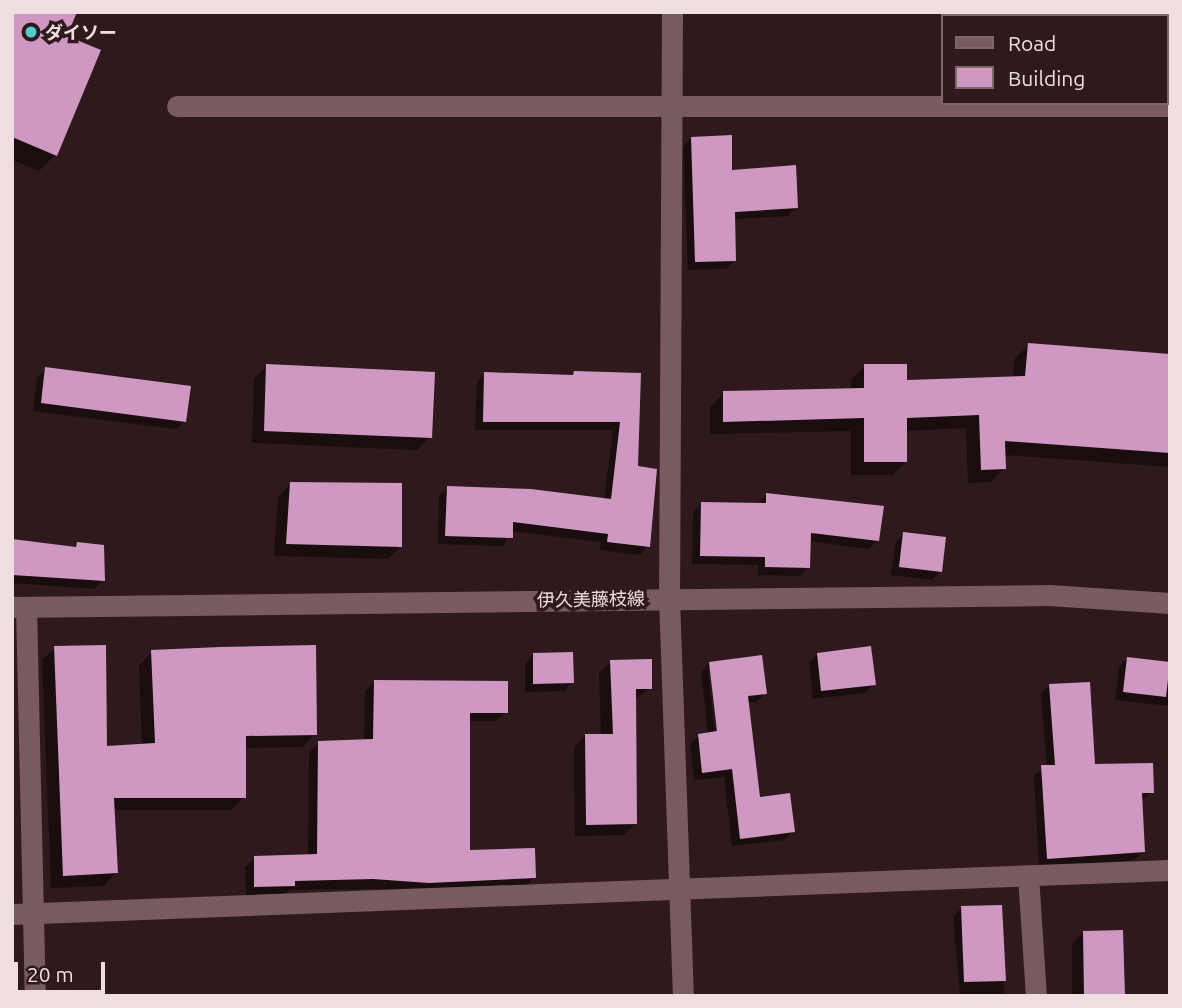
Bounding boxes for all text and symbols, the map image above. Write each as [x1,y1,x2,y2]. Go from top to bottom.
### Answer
legend [940,14,1168,105]
place label: ダイソー [45,21,117,43]
marker: ダイソー [23,24,39,40]
text: Road [1008,31,1056,55]
text: Building [1008,66,1085,90]
street label: 伊久美藤枝線 [537,587,645,611]
scale bar [18,948,108,992]
text: 20 m [27,962,74,986]

